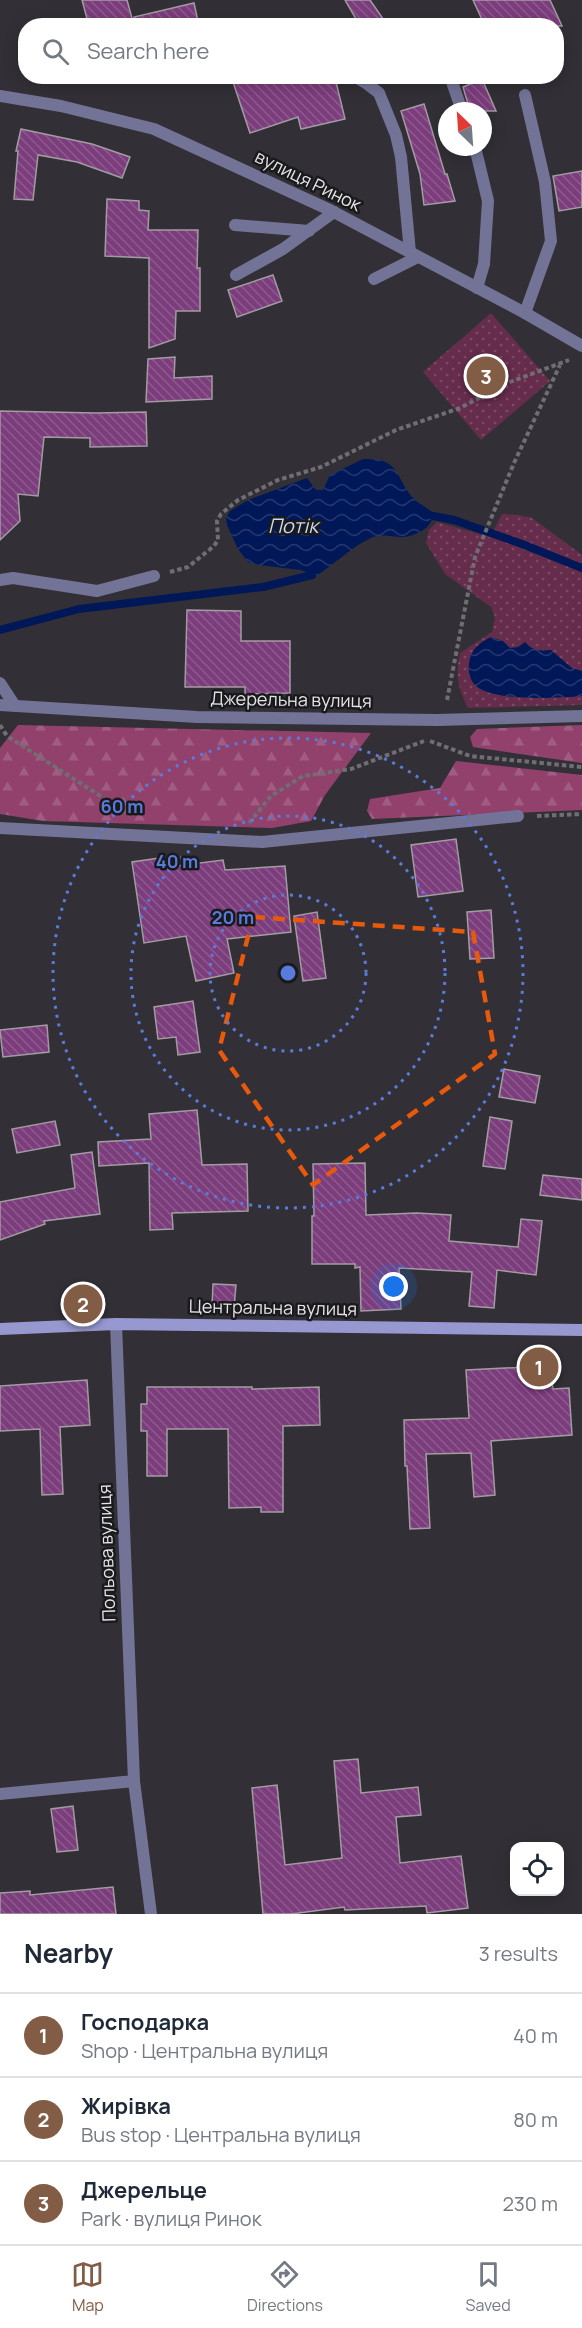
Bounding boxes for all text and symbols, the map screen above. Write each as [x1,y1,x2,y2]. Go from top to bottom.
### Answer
search box [18,18,564,84]
icon: search [39,35,72,68]
text: Search here [87,36,209,66]
north arrow [438,102,492,156]
street label: вулиця Ринок [251,144,367,217]
pin: 3 [466,354,506,398]
water label: Потік [268,512,321,539]
street label: Джерельна вулиця [210,686,372,712]
text: 60 m [101,794,143,818]
text: 40 m [156,849,198,873]
text: 20 m [212,905,254,929]
centre of rings [278,963,298,983]
your location [379,1272,408,1301]
pin: 2 [64,1282,103,1326]
street label: Центральна вулиця [189,1294,357,1320]
pin: 1 [520,1344,558,1390]
street label: Польова вулиця [92,1484,120,1622]
map controls [510,1842,564,1896]
button: locate [510,1842,564,1896]
text: Nearby [24,1935,113,1971]
text: 3 results [479,1940,558,1967]
text: Господарка [81,2007,209,2037]
text: 1 [39,2022,48,2049]
text: 40 m [513,2022,558,2049]
text: Shop · Центральна вулиця [81,2037,328,2064]
text: Жирівка [81,2091,171,2121]
text: 2 [38,2106,49,2133]
text: 80 m [513,2106,558,2133]
text: Bus stop · Центральна вулиця [81,2121,361,2148]
text: Джерельце [81,2175,207,2205]
text: 3 [38,2190,49,2217]
text: 230 m [502,2190,558,2217]
text: Park · вулиця Ринок [81,2205,262,2232]
tab: Map [71,2258,104,2316]
tab: Directions [247,2258,323,2316]
tab: Saved [466,2258,511,2316]

